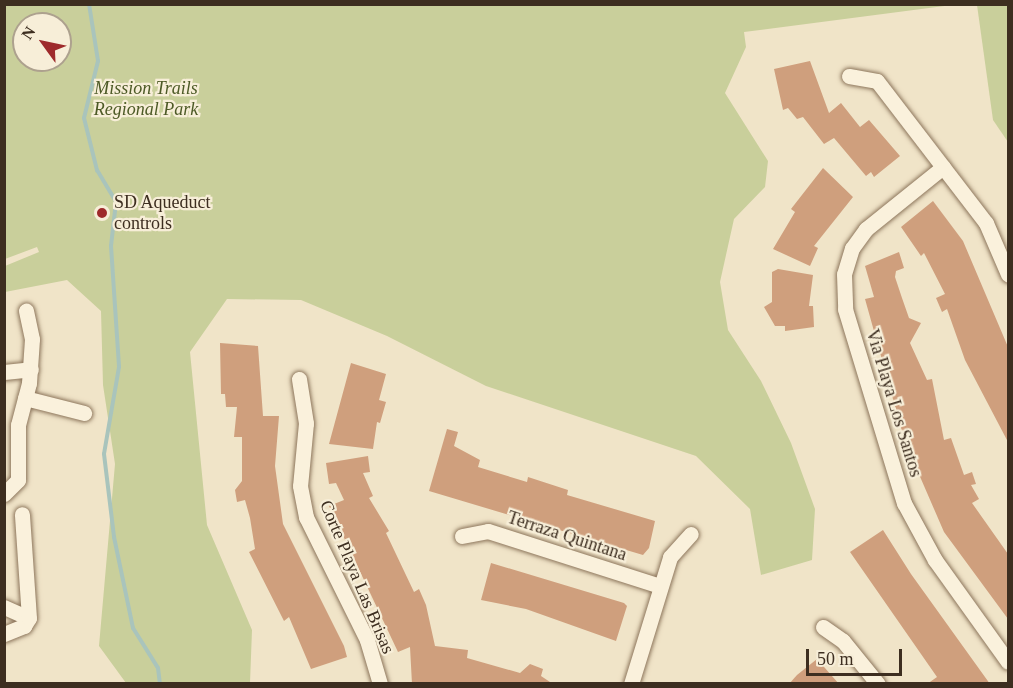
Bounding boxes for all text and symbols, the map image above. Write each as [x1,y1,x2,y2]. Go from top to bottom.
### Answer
north arrow [12,12,72,72]
text: N [18,24,38,42]
park label: Mission Trails Regional Park [94,78,198,121]
place label: SD Aqueduct controls [114,192,211,234]
marker: SD Aqueduct controls [95,206,109,220]
street label: Via Playa Los Santos [861,326,927,480]
street label: Corte Playa Las Brisas [315,497,399,657]
street label: Terraza Quintana [505,507,629,565]
scale bar [809,637,905,675]
text: 50 m [817,649,854,669]

